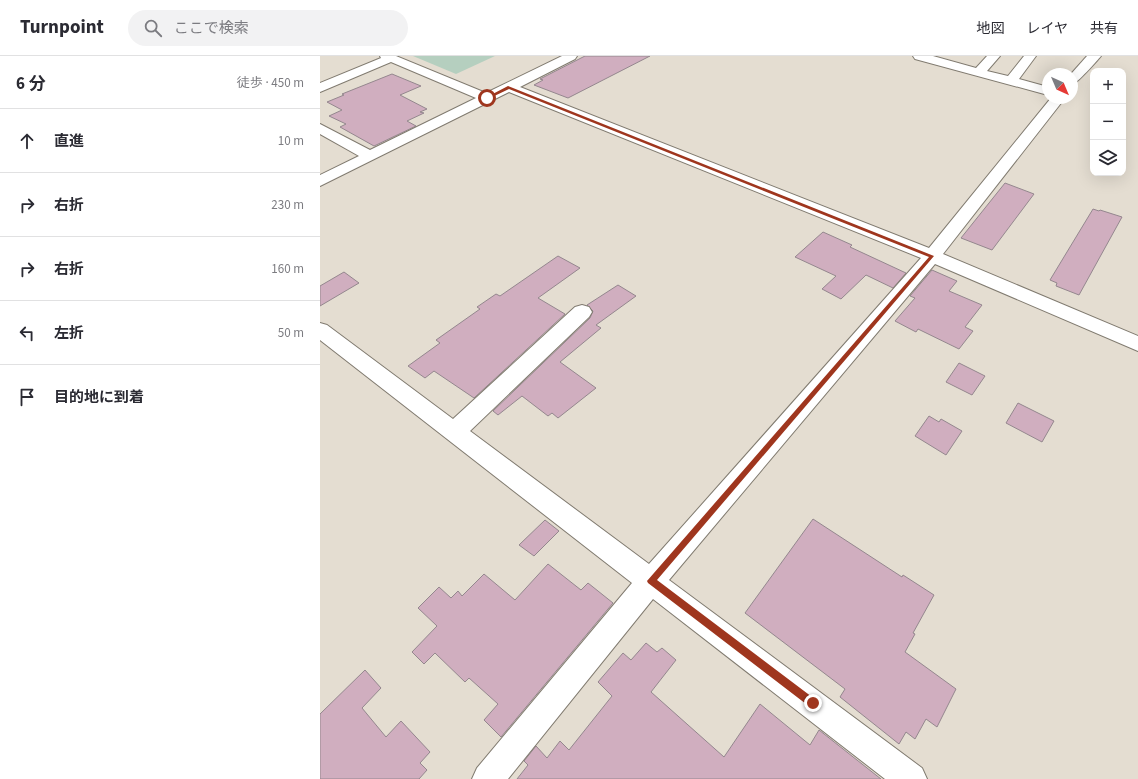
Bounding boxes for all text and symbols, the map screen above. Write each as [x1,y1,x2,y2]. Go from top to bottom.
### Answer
search box [128,10,408,46]
text: Turnpoint [20,14,104,41]
icon: search [142,17,164,39]
text: ここで検索 [174,18,249,39]
text: 地図 [976,19,1004,39]
text: レイヤ [1026,19,1068,39]
text: 共有 [1090,19,1118,39]
north arrow [1042,68,1078,104]
map controls [1090,68,1126,176]
button: + [1090,68,1126,104]
text: 6 分 [16,72,45,96]
text: 徒歩 · 450 m [237,74,304,92]
route start [478,89,496,107]
button: − [1090,104,1126,140]
icon: ahead [16,130,38,152]
text: 直進 [54,131,84,152]
text: 10 m [278,132,304,150]
button: layers [1090,140,1126,176]
icon: right [16,194,38,216]
text: 右折 [54,195,84,216]
text: 230 m [271,196,304,214]
icon: right [16,258,38,280]
text: 右折 [54,259,84,280]
text: 160 m [271,260,304,278]
icon: left [16,322,38,344]
text: 左折 [54,323,84,344]
text: 50 m [278,324,304,342]
icon: arrive [16,386,38,408]
text: 目的地に到着 [54,387,144,408]
route end [804,694,822,712]

